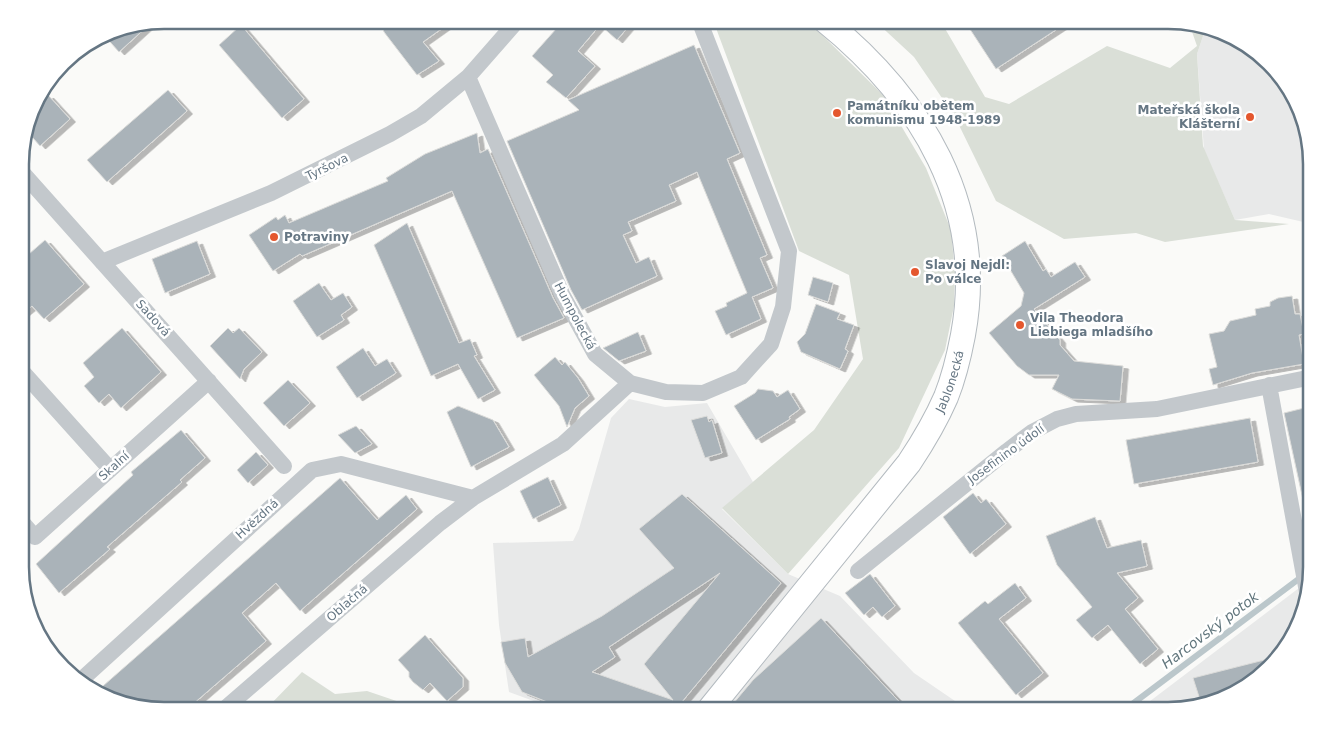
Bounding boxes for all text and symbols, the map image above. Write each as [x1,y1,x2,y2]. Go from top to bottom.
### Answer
place label: Památníku obětem komunismu 1948-1989 [847,99,1001,127]
place label: Mateřská škola Klášterní [1138,103,1241,131]
marker: Památníku obětem komunismu 1948-1989 [831,107,843,119]
marker: Mateřská škola Klášterní [1244,111,1256,123]
street label: Tyršova [303,151,351,184]
place label: Potraviny [284,230,349,244]
marker: Potraviny [268,231,280,243]
place label: Slavoj Nejdl: Po válce [925,258,1010,286]
marker: Slavoj Nejdl: Po válce [909,266,921,278]
street label: Humpolecká [551,280,599,352]
street label: Sadová [133,297,173,339]
place label: Vila Theodora Liebiega mladšího [1030,311,1153,339]
marker: Vila Theodora Liebiega mladšího [1014,319,1026,331]
street label: Jablonecká [932,349,967,416]
street label: Josefinino údolí [964,421,1047,487]
street label: Skalní [96,448,133,483]
street label: Hvězdná [233,496,281,542]
street label: Oblačná [324,582,370,624]
water label: Harcovský potok [1158,588,1262,672]

